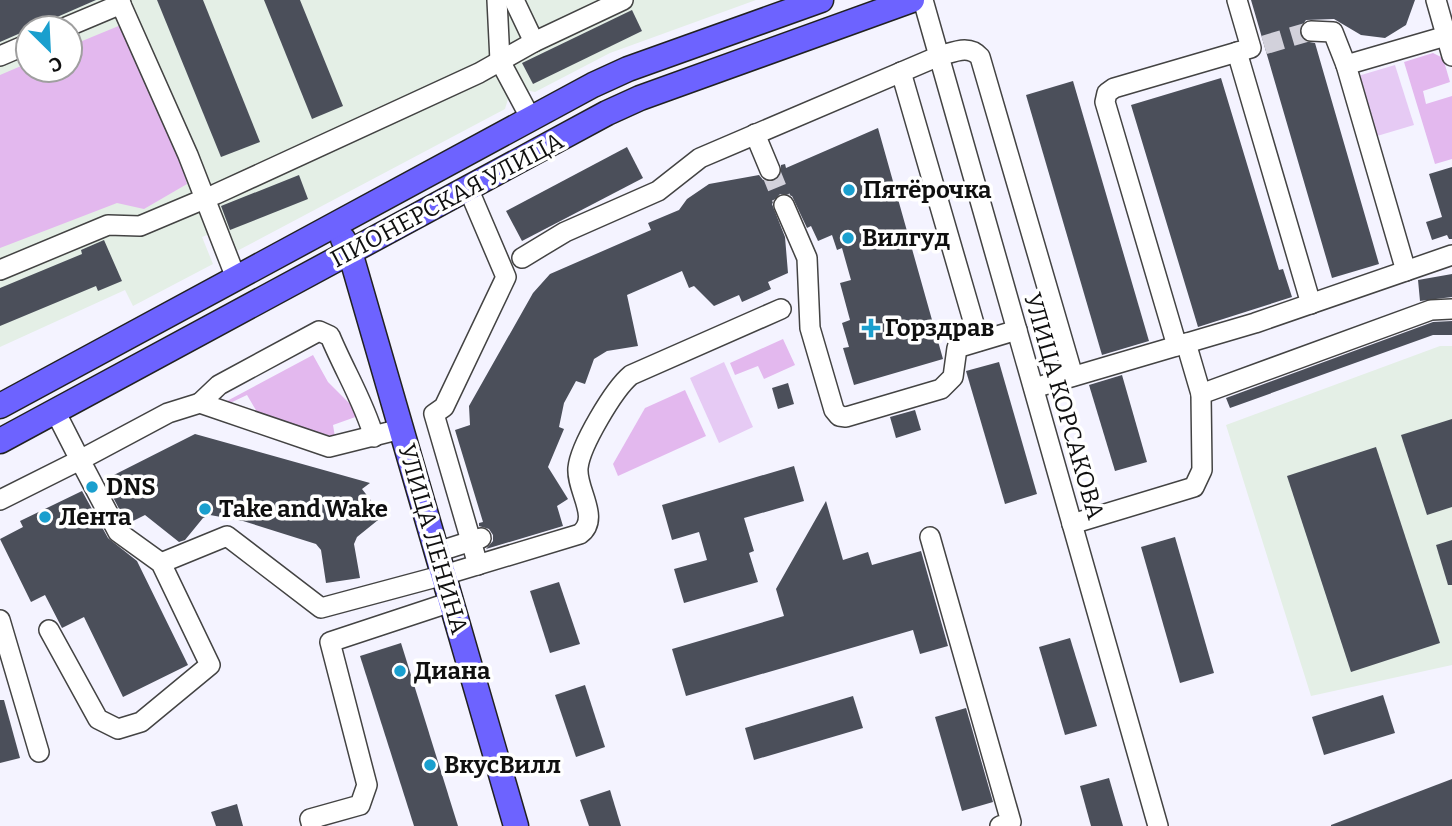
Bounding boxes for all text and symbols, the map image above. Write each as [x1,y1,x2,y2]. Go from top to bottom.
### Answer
north arrow [14,14,84,84]
text: С [46,51,66,77]
street label: ПИОНЕРСКАЯ УЛИЦА [326,127,568,273]
place label: Пятёрочка [863,176,992,204]
marker: Пятёрочка [841,182,857,198]
place label: Вилгуд [862,224,950,252]
marker: Вилгуд [840,230,856,246]
street label: УЛИЦА КОРСАКОВА [1018,290,1110,522]
place label: Горздрав [885,314,994,342]
marker: Горздрав [863,320,879,336]
street label: УЛИЦА ЛЕНИНА [392,441,474,637]
place label: DNS [106,473,156,501]
marker: DNS [84,479,100,495]
place label: Take and Wake [219,495,388,523]
marker: Take and Wake [197,501,213,517]
place label: Лента [59,503,132,531]
marker: Лента [37,509,53,525]
place label: Диана [414,657,491,685]
marker: Диана [392,663,408,679]
place label: ВкусВилл [444,751,561,779]
marker: ВкусВилл [422,757,438,773]

